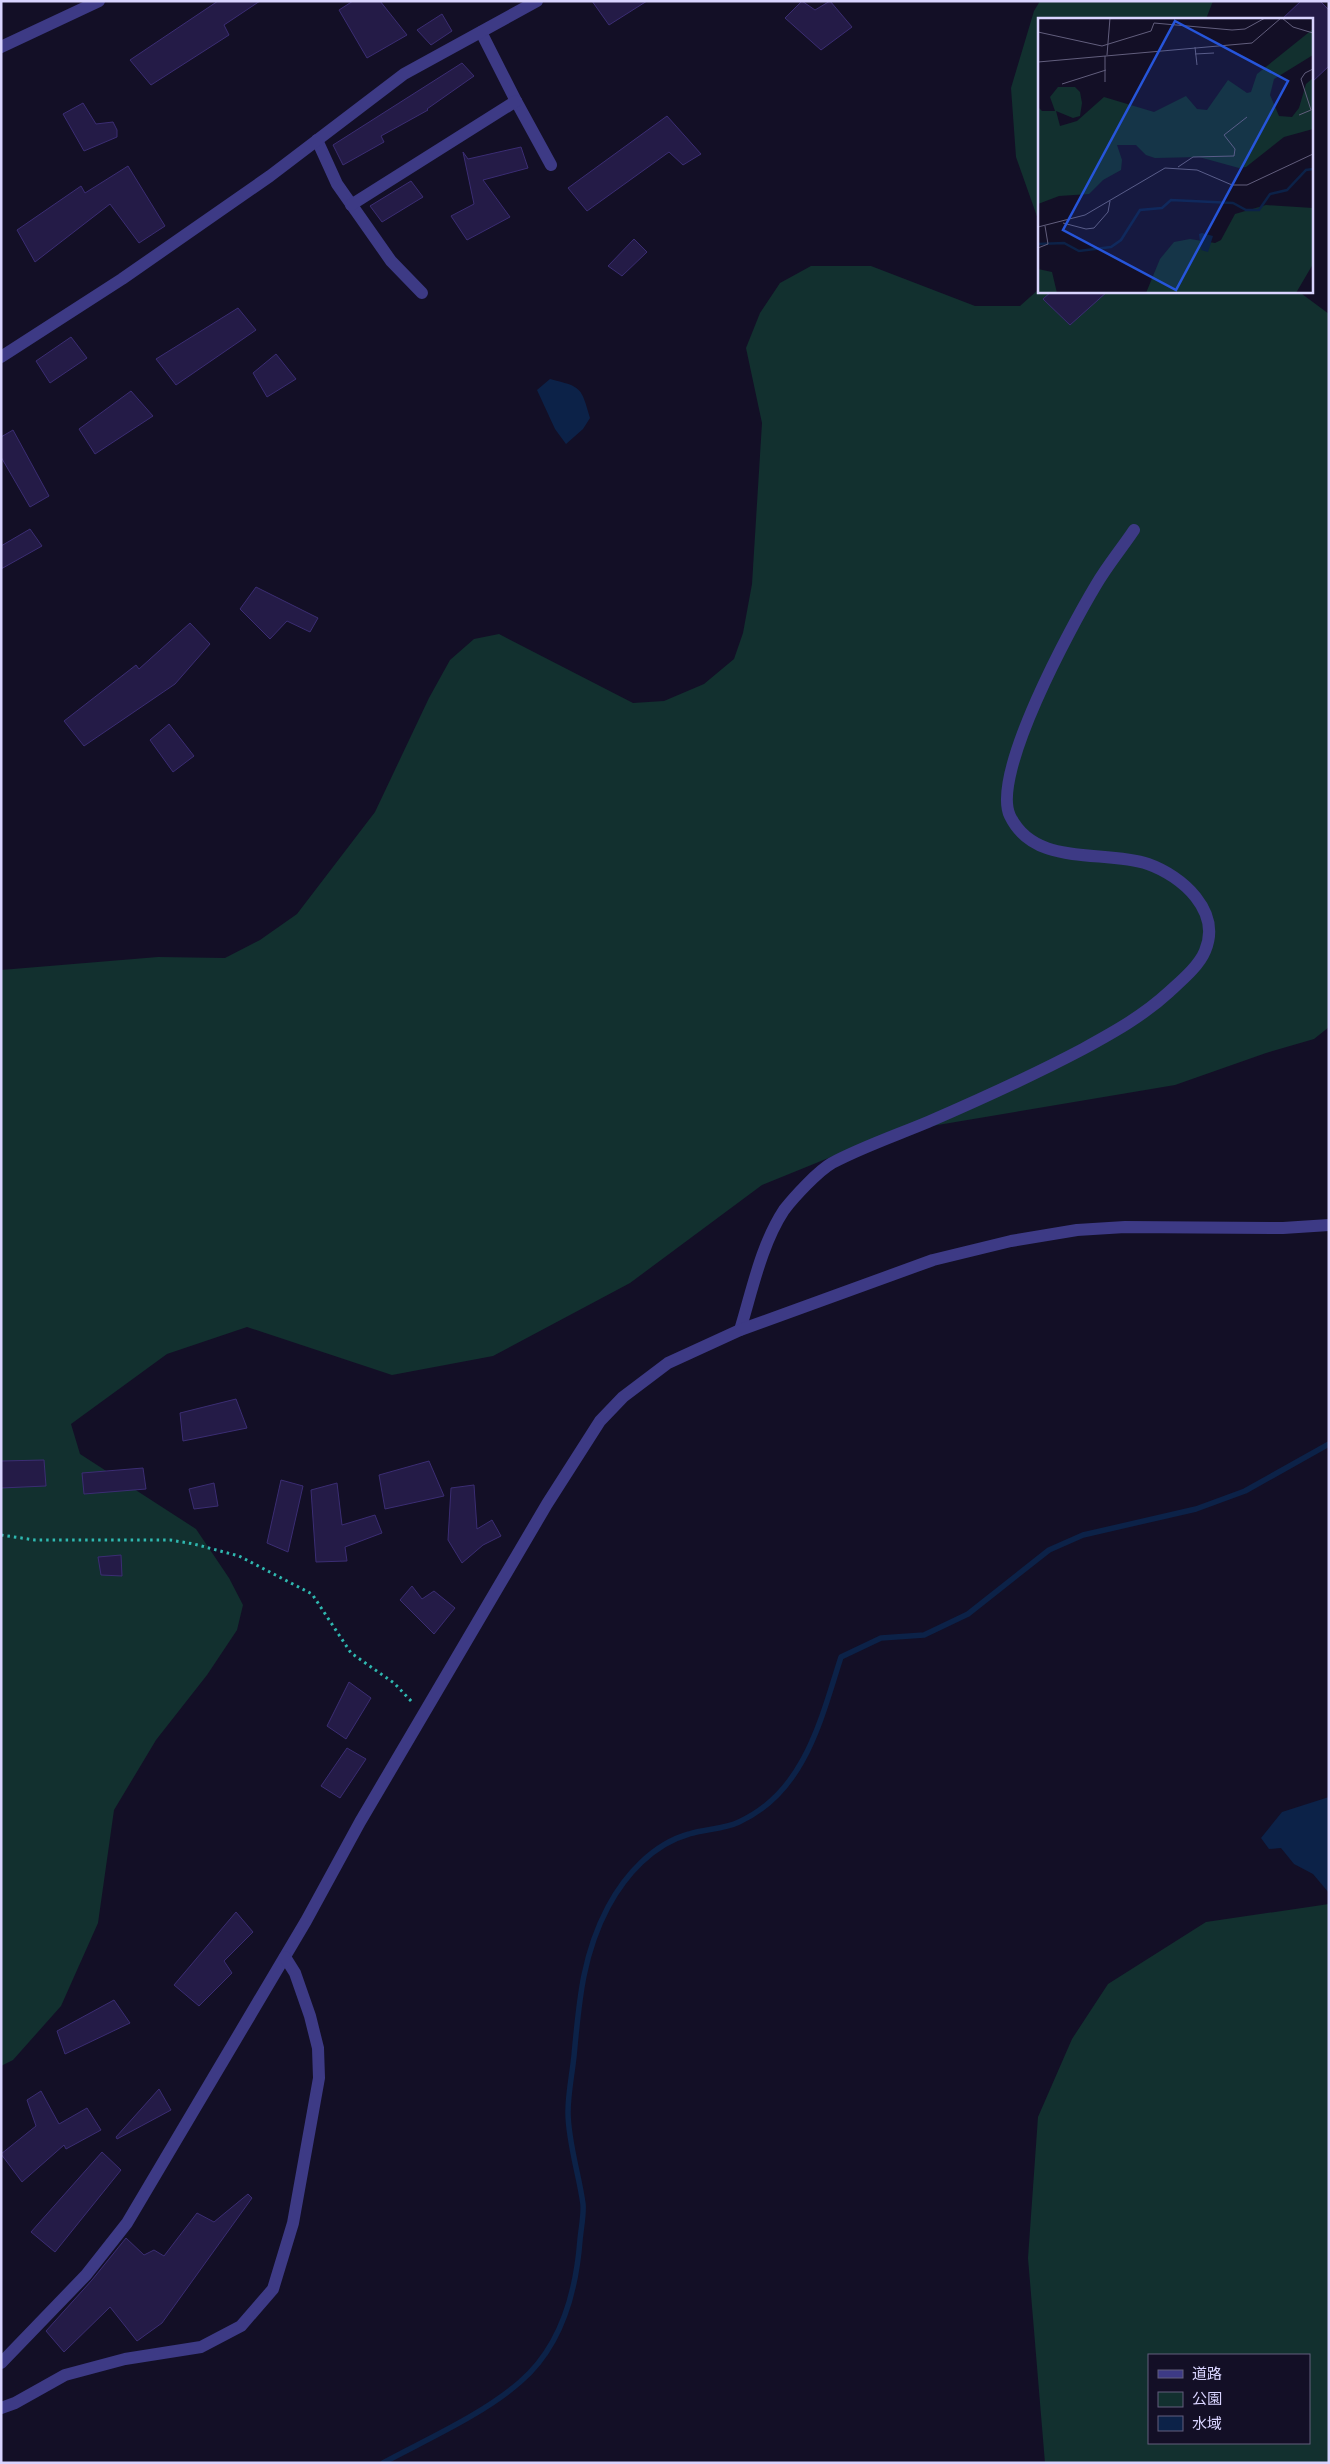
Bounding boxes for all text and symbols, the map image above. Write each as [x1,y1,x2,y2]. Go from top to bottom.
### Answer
inset map [1038,18,1312,292]
legend [1148,2354,1310,2444]
text: 道路 [1192,2363,1222,2384]
text: 公園 [1192,2388,1222,2409]
text: 水域 [1192,2413,1222,2434]

